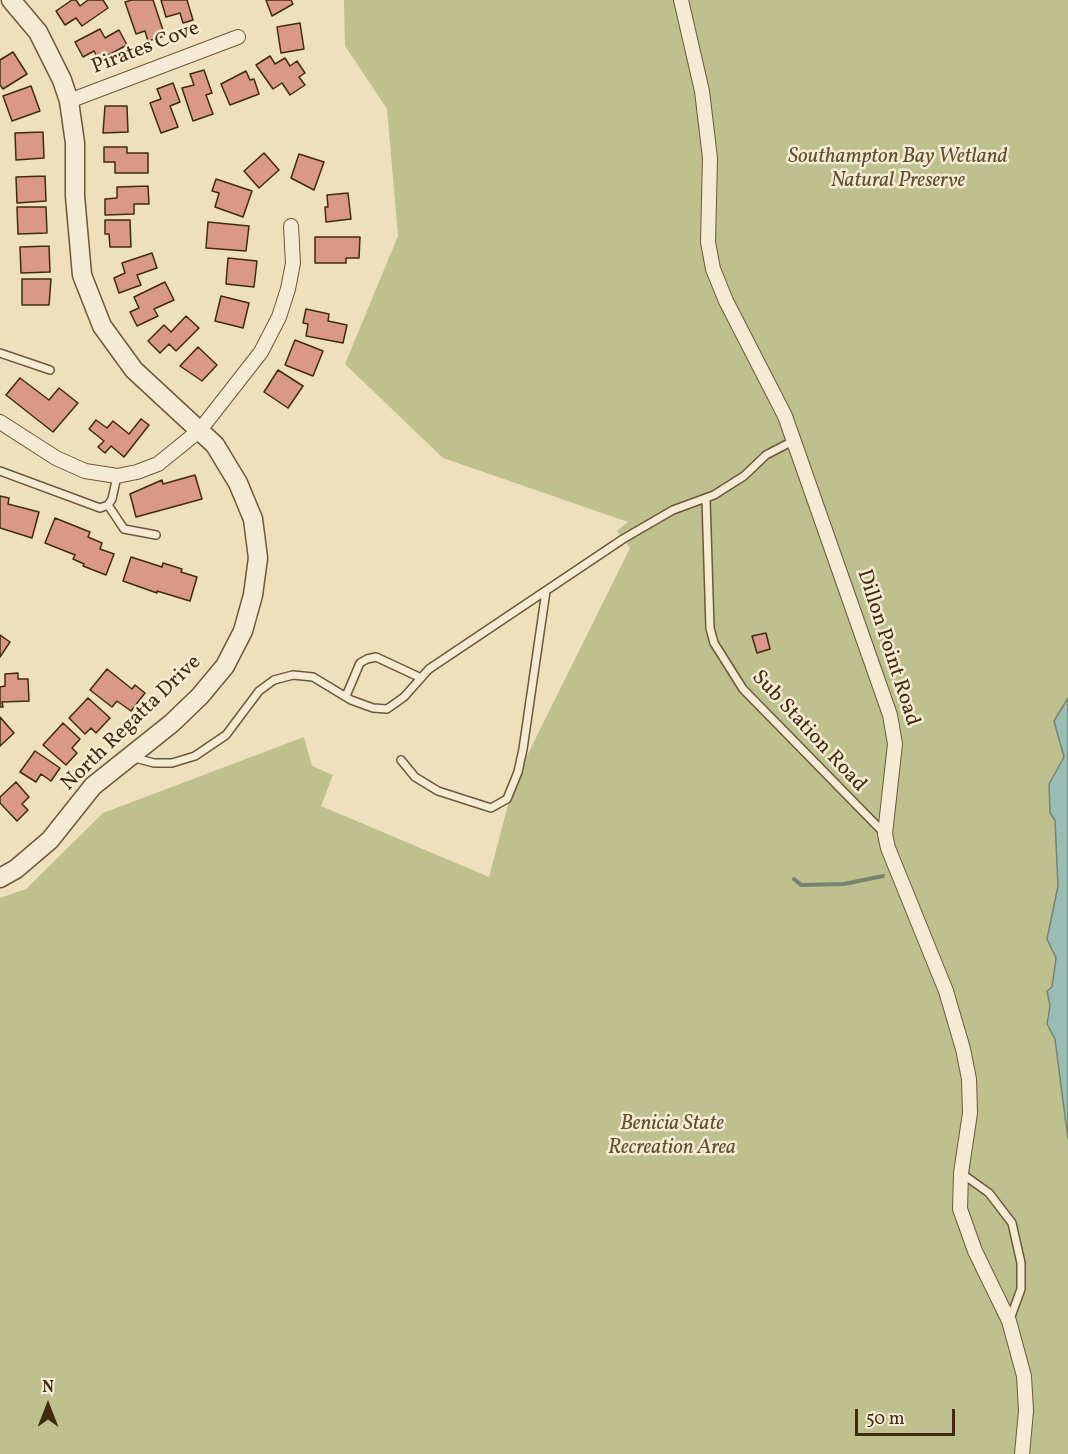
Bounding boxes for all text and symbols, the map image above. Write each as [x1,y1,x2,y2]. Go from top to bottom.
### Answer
street label: Pirates Cove [89,17,203,81]
park label: Southampton Bay Wetland Natural Preserve [788,145,1008,195]
street label: Dillon Point Road [850,567,924,729]
street label: North Regatta Drive [57,651,207,797]
street label: Sub Station Road [745,666,871,798]
park label: Benicia State Recreation Area [608,1112,736,1162]
north arrow [18,1376,78,1436]
text: N [42,1377,54,1399]
scale bar [858,1397,958,1435]
text: 50 m [866,1407,905,1432]

